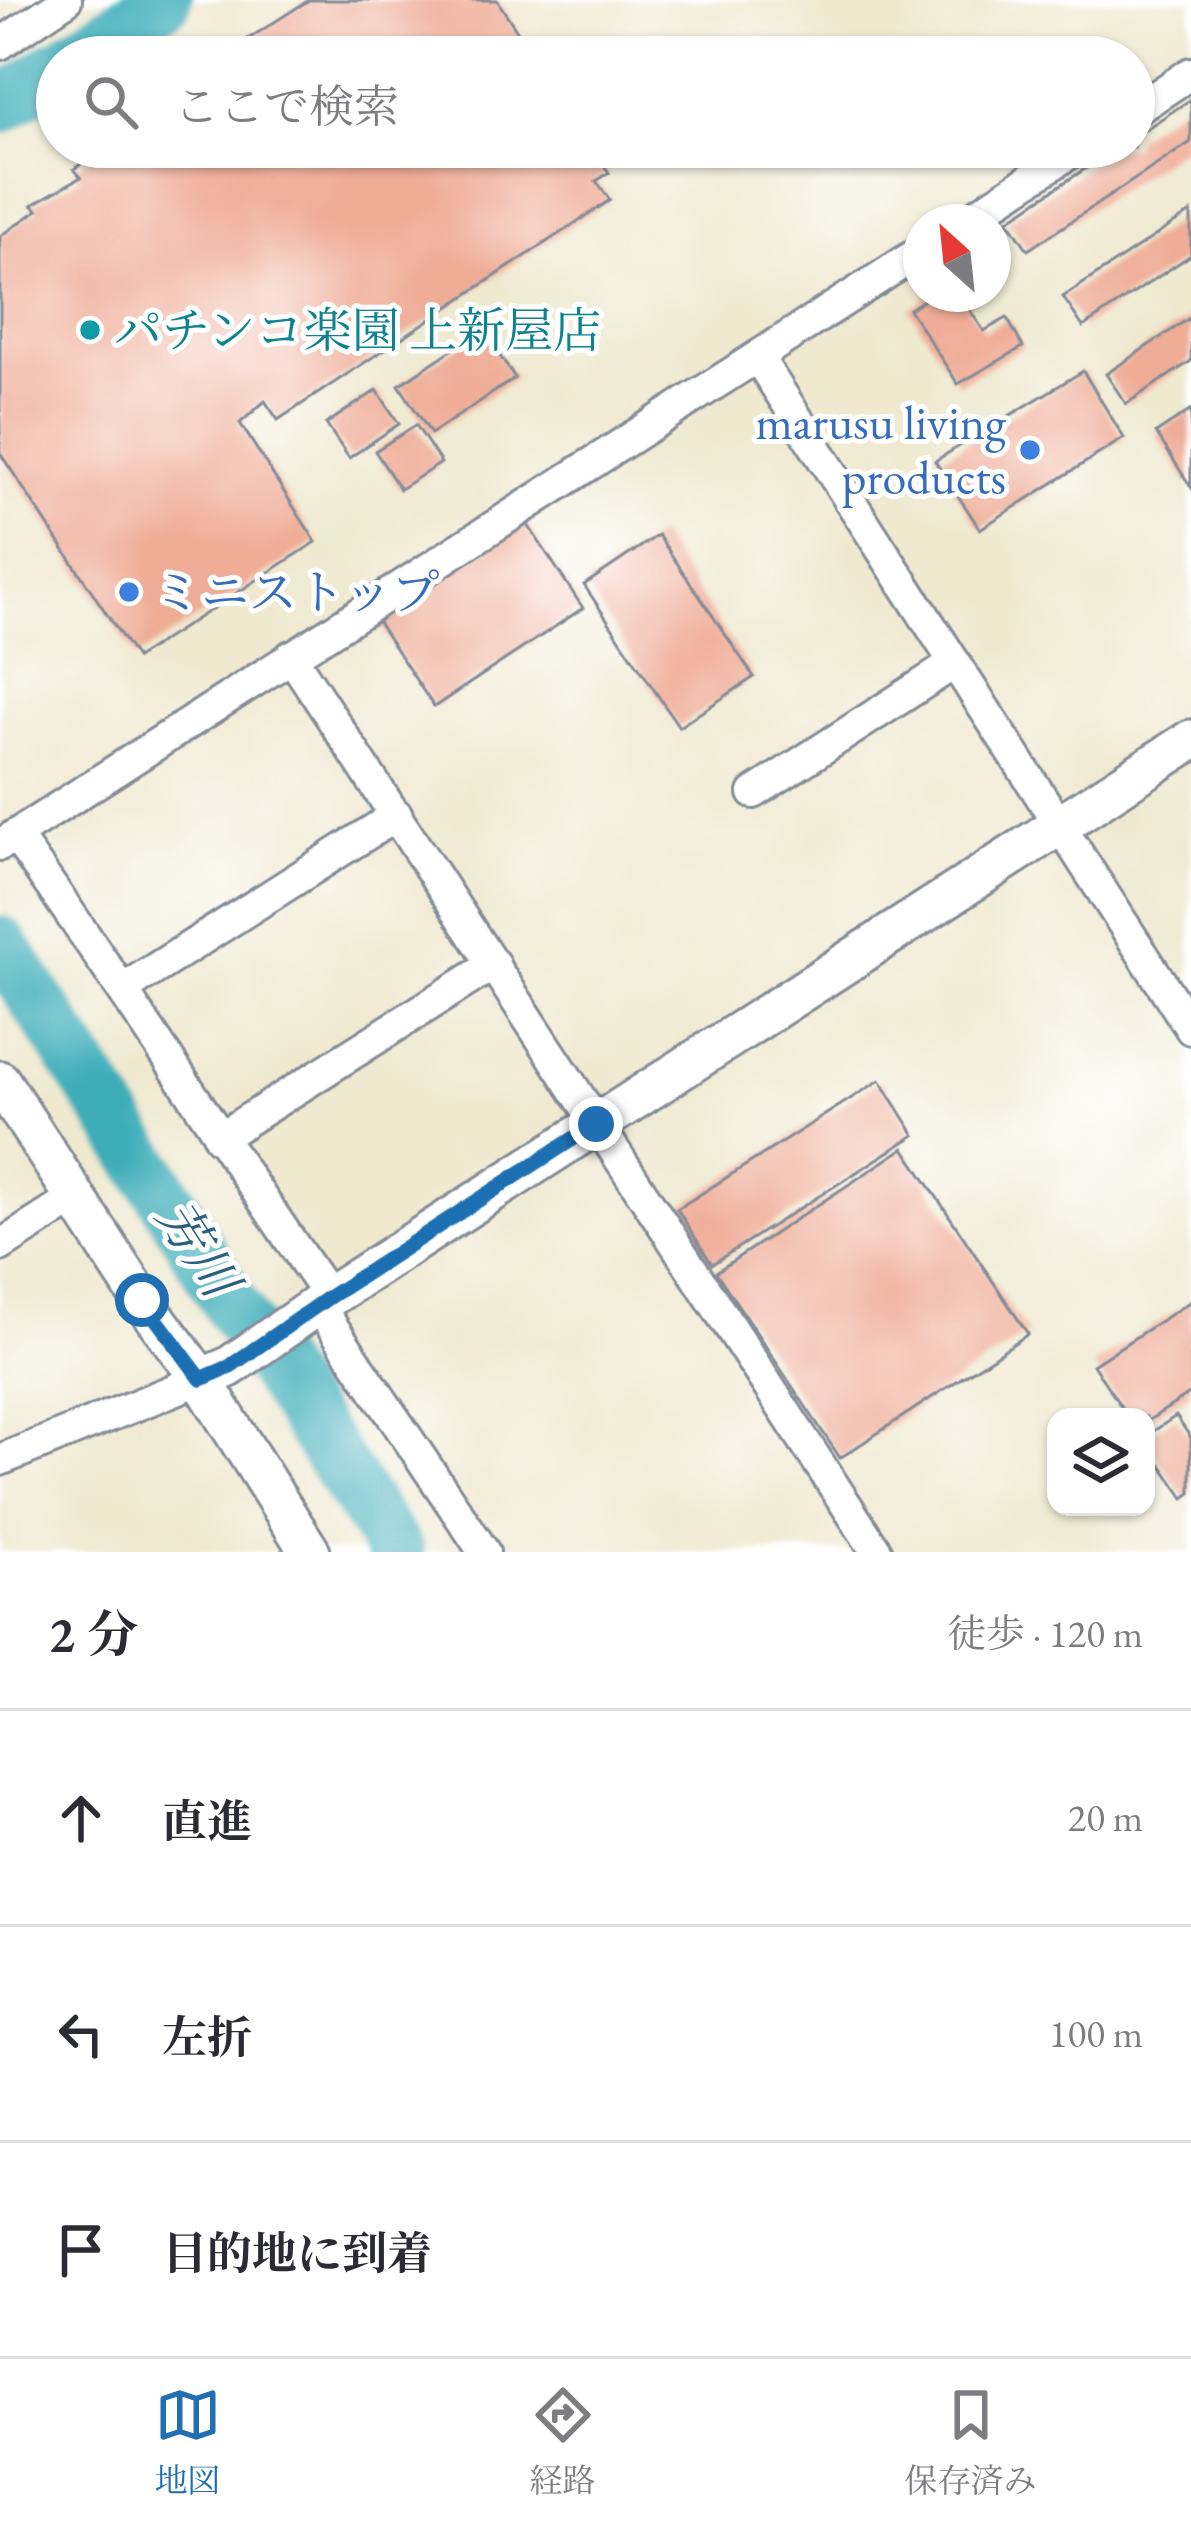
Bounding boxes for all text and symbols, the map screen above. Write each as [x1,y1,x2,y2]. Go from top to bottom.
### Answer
search box [36,36,1155,168]
icon: search [78,69,144,135]
text: ここで検索 [174,77,399,135]
north arrow [903,204,1011,312]
place label: パチンコ楽園 上新屋店 [114,299,601,361]
marker: パチンコ楽園 上新屋店 [77,317,103,343]
place label: marusu living products [755,391,1007,508]
marker: marusu living products [1017,437,1043,463]
place label: ミニストップ [153,561,440,623]
marker: ミニストップ [116,579,142,605]
route end [569,1097,623,1151]
water label: 芳川 [143,1187,256,1313]
route start [115,1273,169,1327]
map controls [1047,1408,1155,1516]
button: layers [1047,1408,1155,1516]
text: 2 分 [48,1601,138,1667]
text: 徒歩 · 120 m [947,1608,1143,1659]
icon: ahead [48,1785,114,1851]
text: 直進 [162,1792,252,1850]
text: 20 m [1067,1792,1143,1843]
icon: left [48,2001,114,2067]
text: 左折 [162,2008,252,2066]
text: 100 m [1049,2008,1143,2059]
icon: arrive [48,2217,114,2283]
text: 目的地に到着 [162,2224,432,2282]
tab: 地図 [155,2382,221,2502]
tab: 経路 [530,2382,596,2502]
tab: 保存済み [905,2382,1037,2502]

